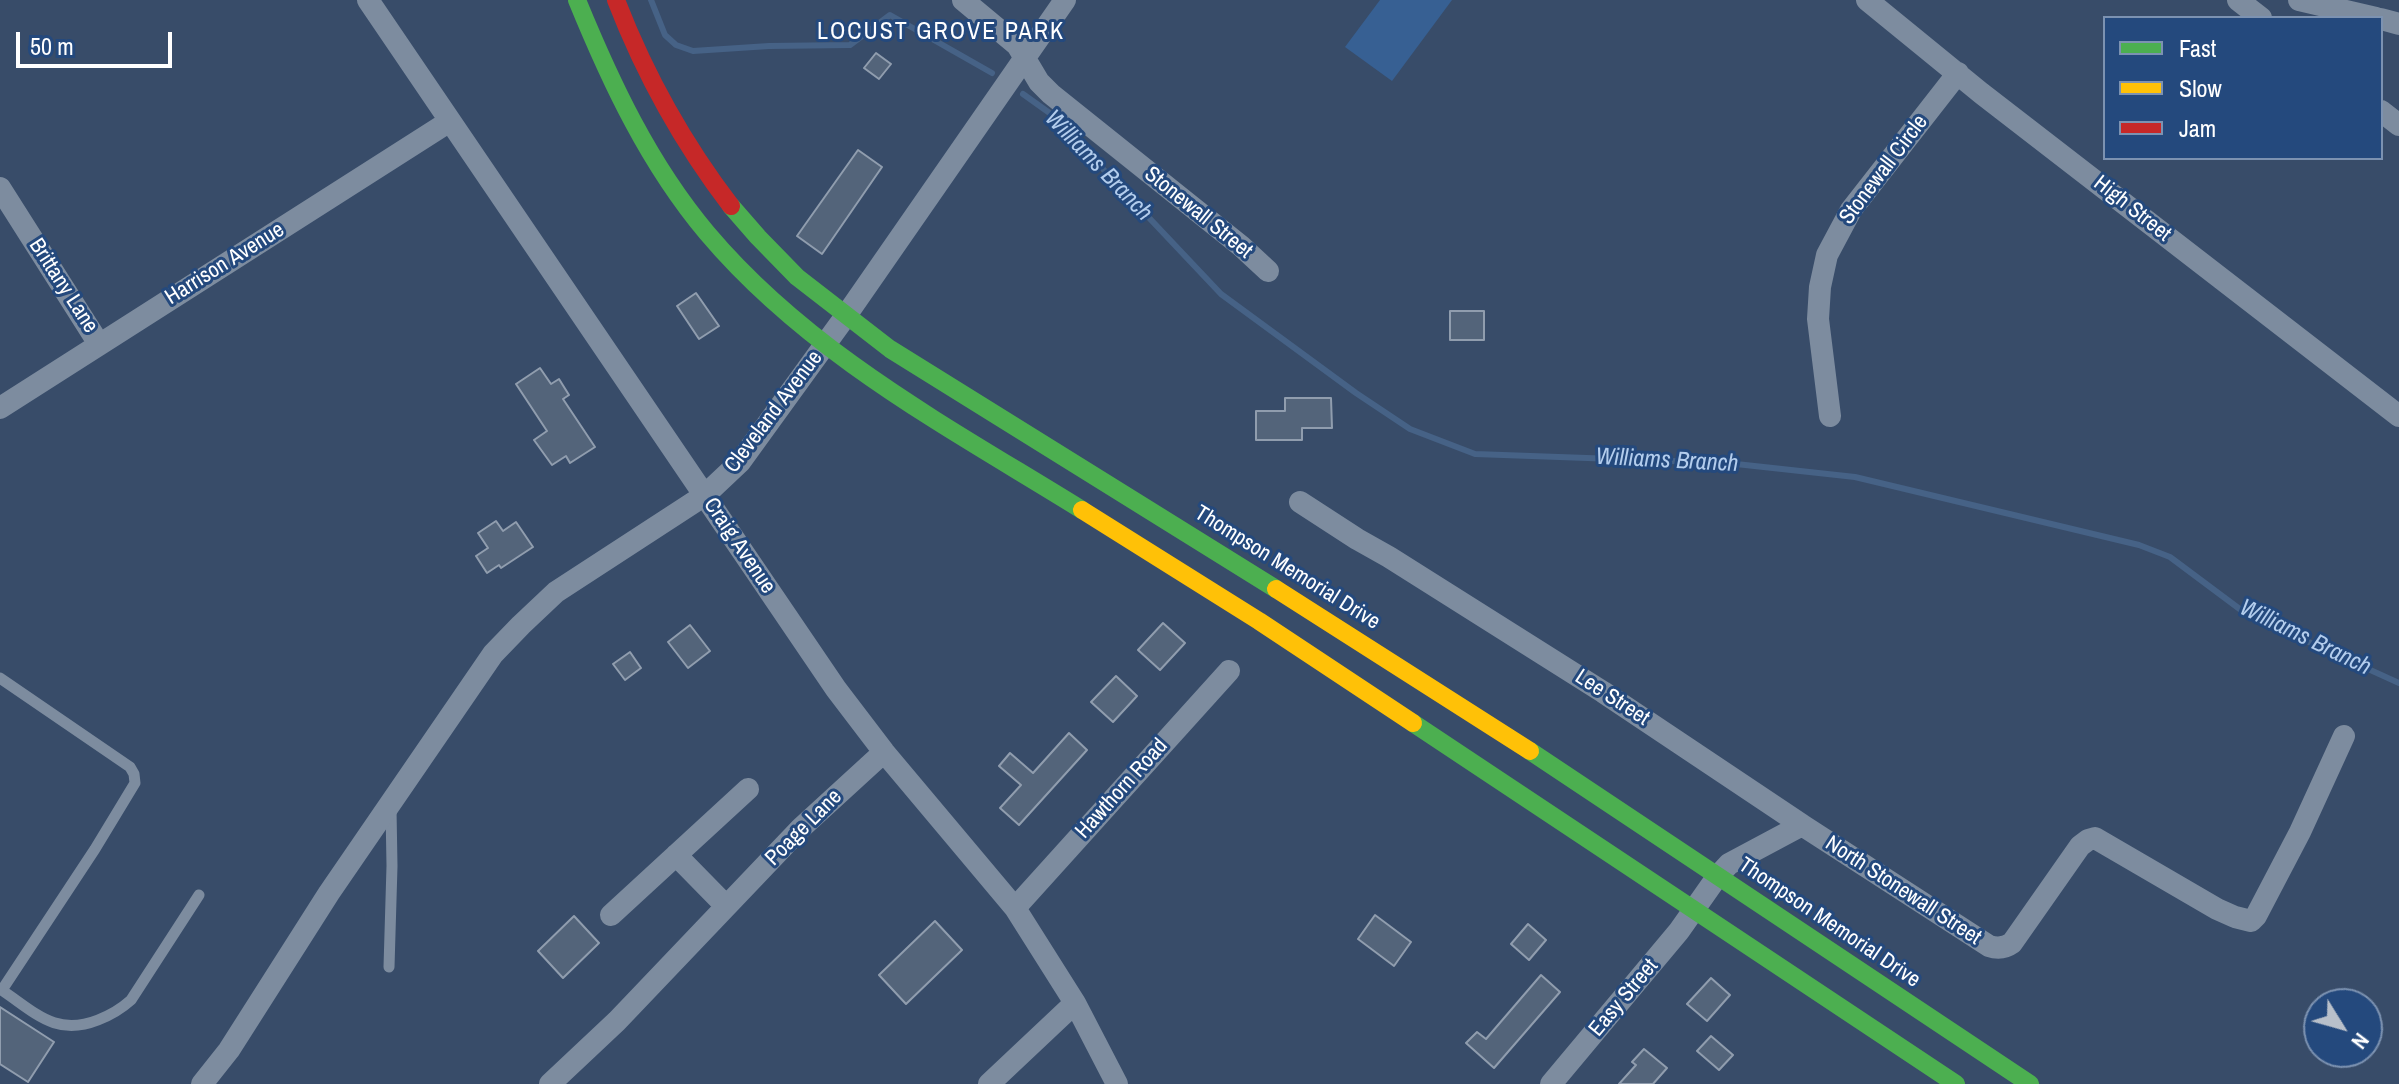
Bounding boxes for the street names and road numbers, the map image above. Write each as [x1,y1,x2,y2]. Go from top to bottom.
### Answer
street label: Stonewall Circle [1834,110,1934,230]
street label: Stonewall Street [1139,161,1257,265]
street label: High Street [2088,171,2176,247]
street label: Harrison Avenue [161,217,289,311]
street label: Brittany Lane [23,234,103,338]
street label: Cleveland Avenue [719,346,829,478]
street label: Craig Avenue [697,493,781,599]
street label: Thompson Memorial Drive [1189,500,1385,636]
street label: Lee Street [1570,664,1654,732]
street label: Hawthorn Road [1070,734,1174,844]
street label: Poage Lane [760,784,848,872]
street label: North Stonewall Street [1820,831,1986,951]
street label: Thompson Memorial Drive [1733,852,1925,994]
street label: Easy Street [1584,954,1664,1042]

